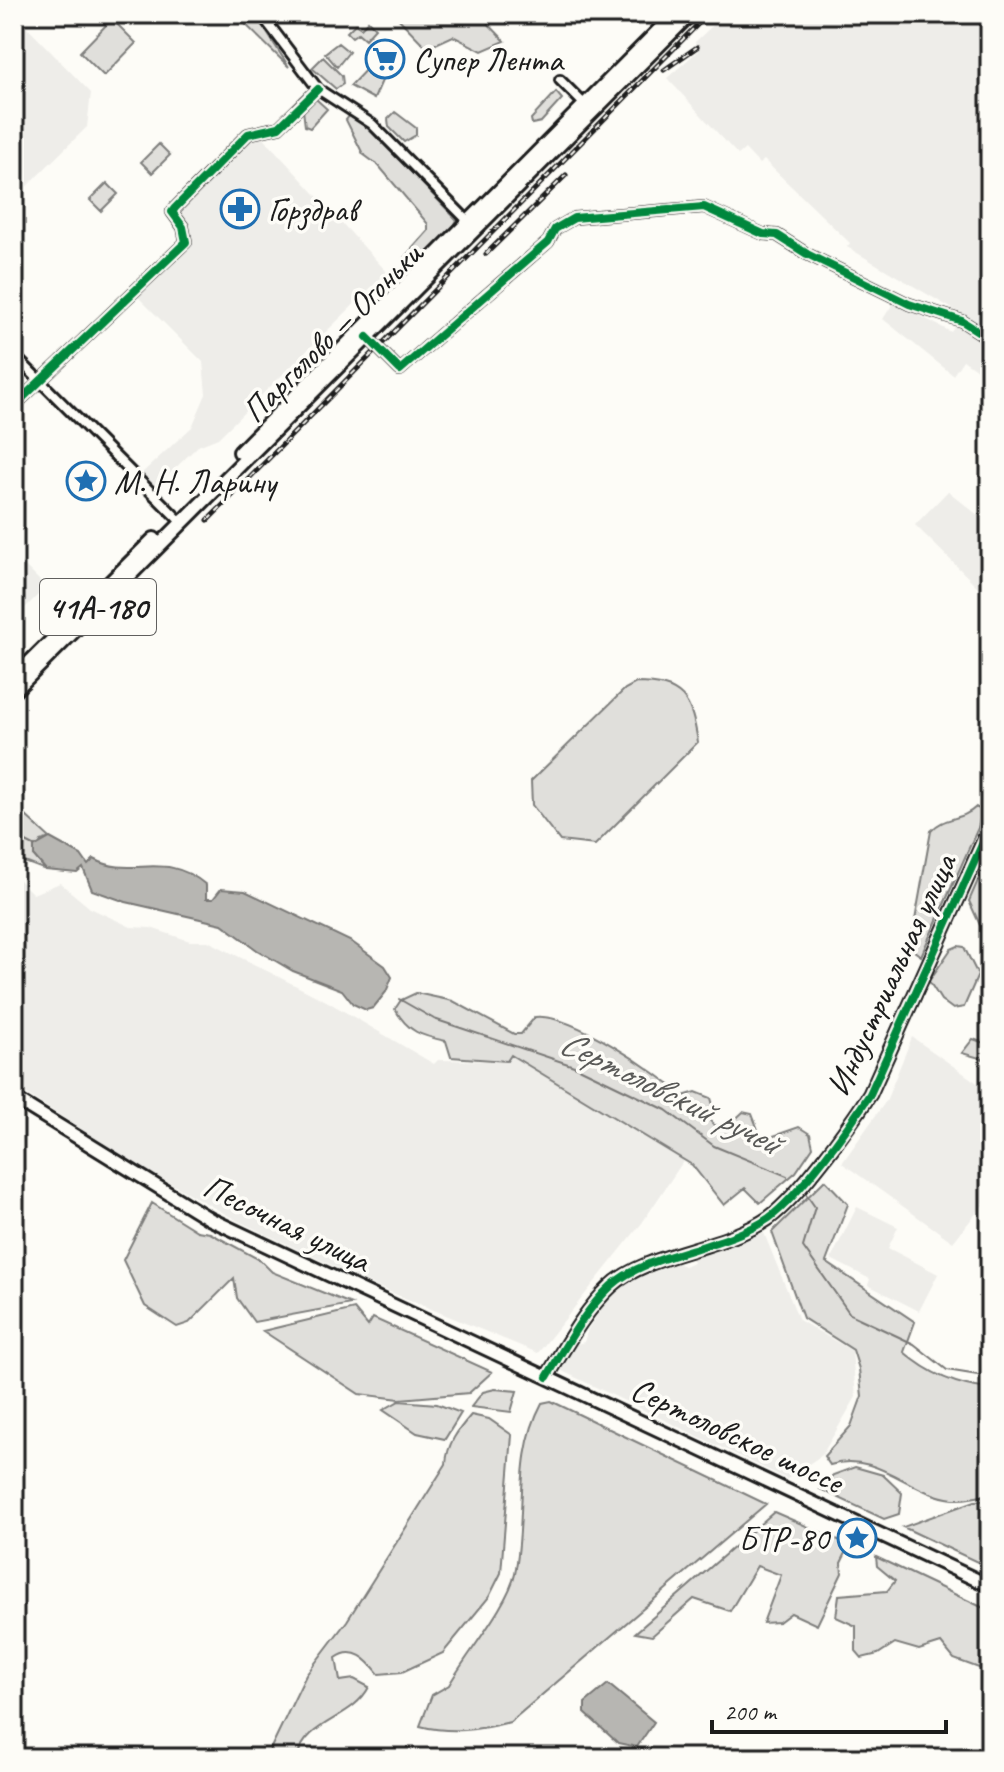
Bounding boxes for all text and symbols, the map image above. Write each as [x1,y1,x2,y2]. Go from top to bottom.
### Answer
supermarket icon: Супер Лента [364,38,406,80]
place label: Супер Лента [413,38,565,81]
pharmacy icon: Горздрав [219,188,261,230]
place label: Горздрав [268,188,363,231]
street label: Парголово — Огоньки [232,231,433,432]
place icon: М. Н. Ларину [65,460,107,502]
place label: М. Н. Ларину [114,460,279,503]
road number: 41А-180 [40,579,156,635]
street label: Индустриальная улица [816,845,967,1103]
water label: Сертоловский ручей [552,1019,794,1168]
street label: Песочная улица [197,1164,379,1283]
street label: Сертоловское шоссе [624,1367,853,1504]
place label: БТР-80 [738,1517,832,1560]
place icon: БТР-80 [836,1517,878,1559]
scale bar [712,1684,946,1734]
text: 200 m [724,1697,778,1727]

